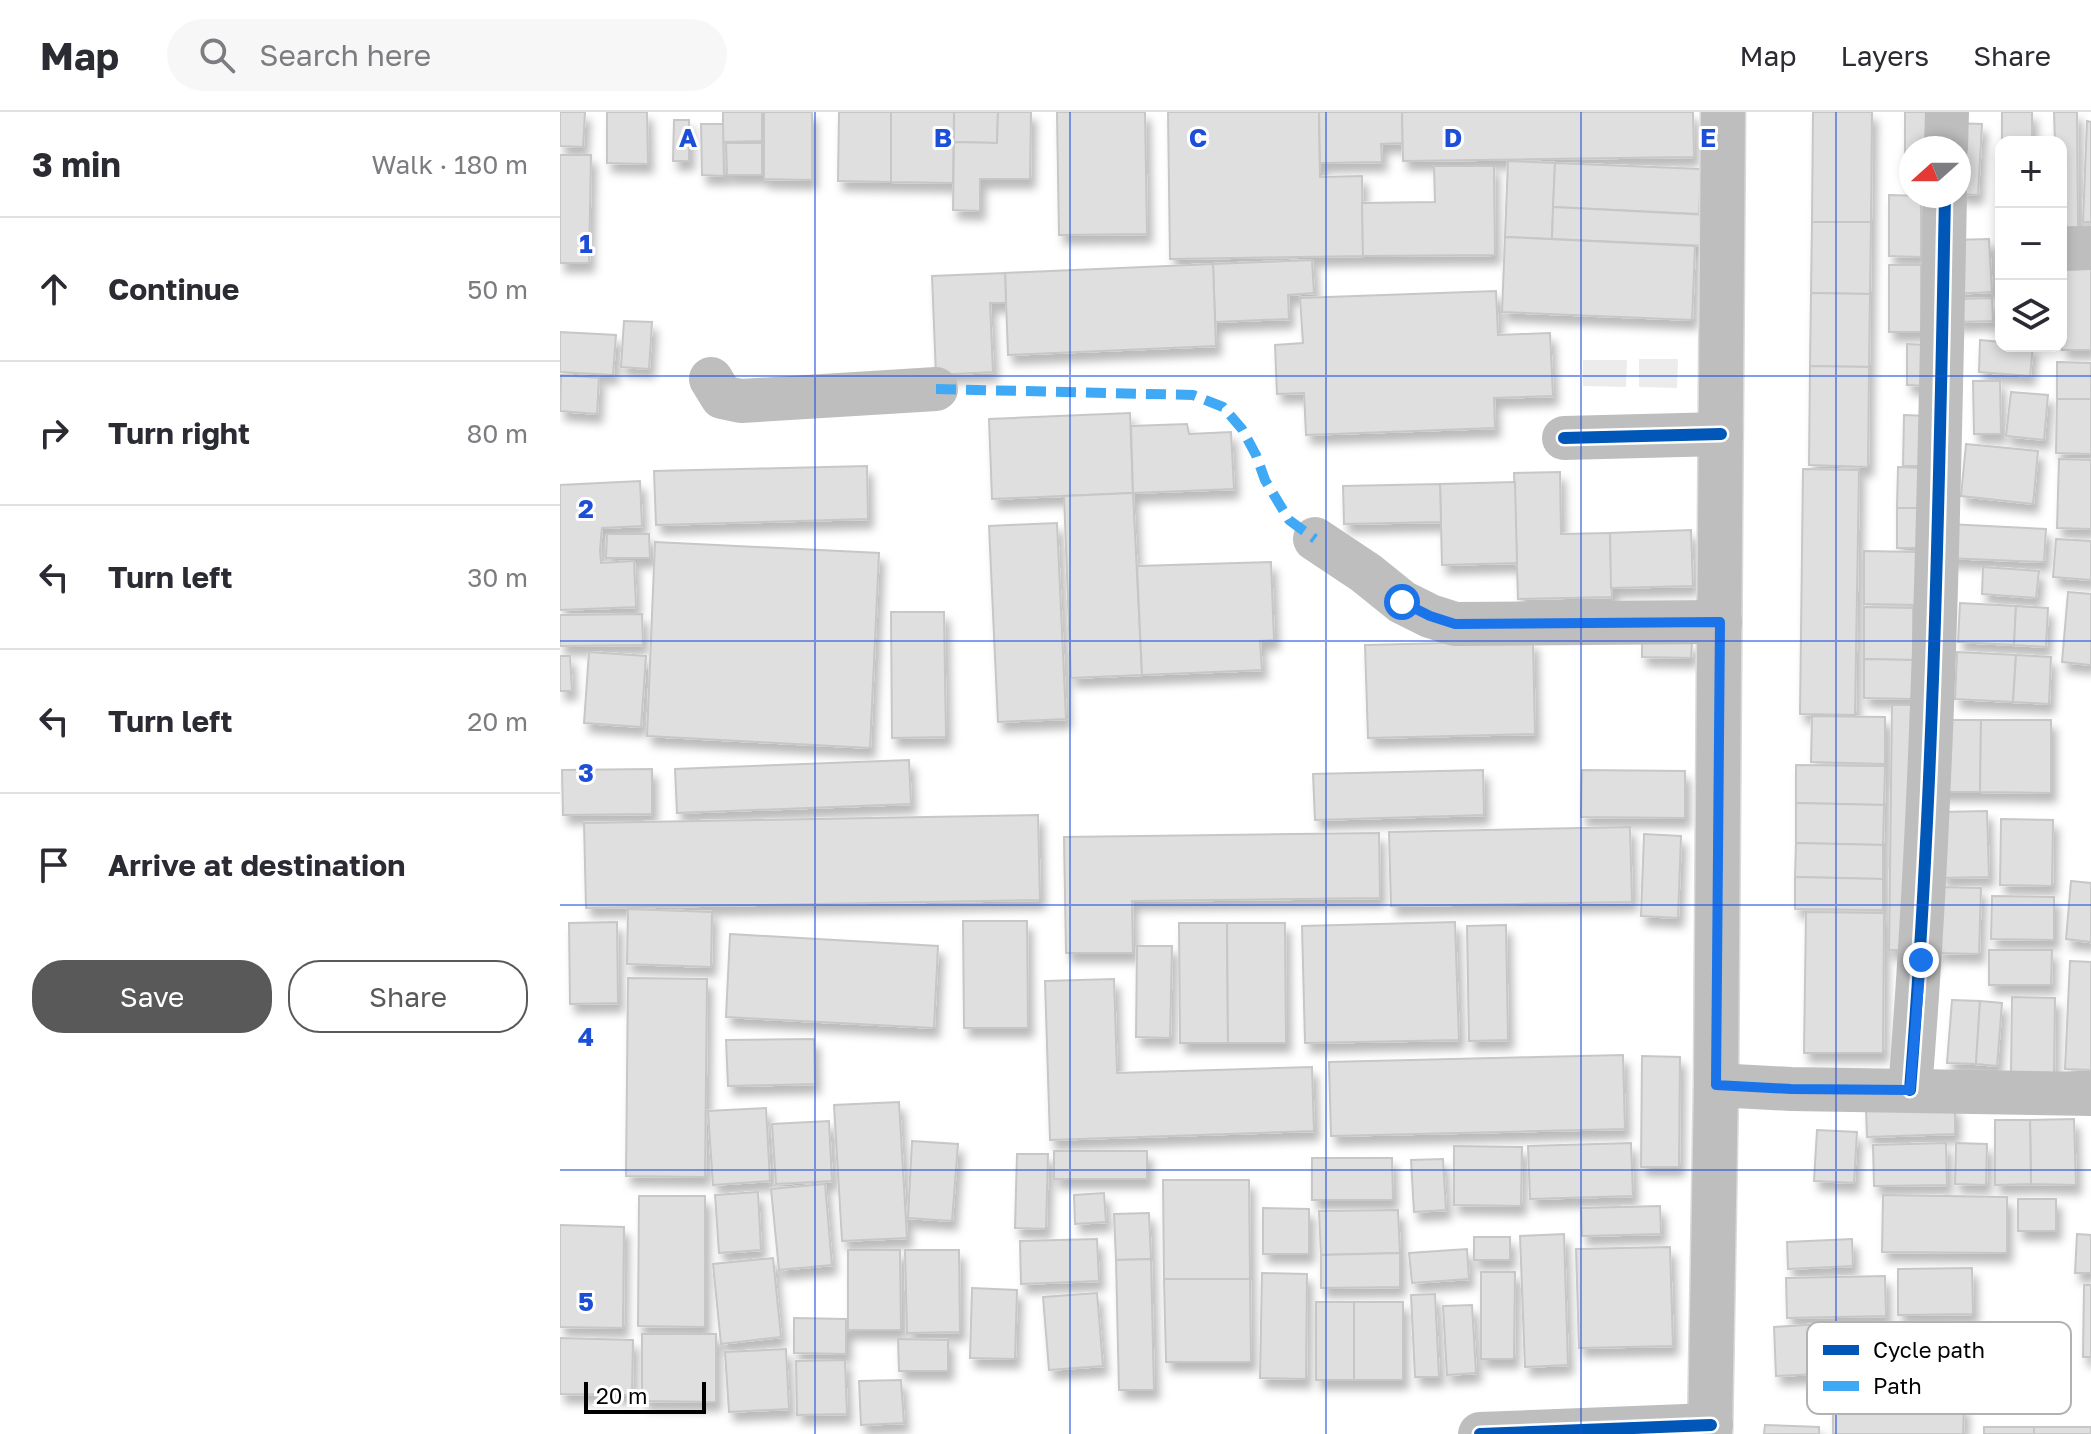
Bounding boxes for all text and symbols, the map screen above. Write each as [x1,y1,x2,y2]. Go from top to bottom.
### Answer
search box [167,19,727,91]
text: Map [40,33,119,78]
icon: search [195,33,239,77]
text: Search here [259,37,431,73]
text: Map [1739,39,1797,72]
text: Layers [1841,39,1929,72]
text: Share [1973,39,2051,72]
text: A [679,122,698,153]
text: B [934,122,952,153]
text: C [1189,122,1207,153]
text: D [1444,122,1462,153]
text: E [1700,122,1716,153]
north arrow [1899,136,1971,208]
map controls [1995,136,2067,352]
button: + [1995,136,2067,208]
text: 3 min [32,144,121,184]
text: Walk · 180 m [371,149,528,180]
button: − [1995,208,2067,280]
text: 1 [579,228,593,259]
icon: ahead [32,267,76,311]
text: Continue [108,271,239,307]
text: 50 m [467,274,528,305]
button: layers [1995,280,2067,352]
icon: right [32,411,76,455]
text: Turn right [108,415,250,451]
text: 80 m [467,418,528,449]
text: 2 [578,493,594,524]
icon: left [32,555,76,599]
text: Turn left [108,559,233,595]
text: 30 m [467,562,528,593]
route start [1384,584,1420,620]
icon: left [32,699,76,743]
text: Turn left [108,703,233,739]
text: 20 m [467,706,528,737]
text: 3 [578,757,594,788]
icon: arrive [32,843,76,887]
text: Arrive at destination [108,847,405,883]
route end [1903,942,1939,978]
button: Save [32,960,272,1033]
button: Share [288,960,528,1033]
text: 4 [578,1021,594,1052]
text: 5 [578,1286,594,1317]
legend [1807,1322,2071,1414]
text: Cycle path [1873,1336,1985,1363]
text: Path [1873,1372,1922,1399]
scale bar [584,1378,706,1414]
text: 20 m [596,1382,647,1409]

